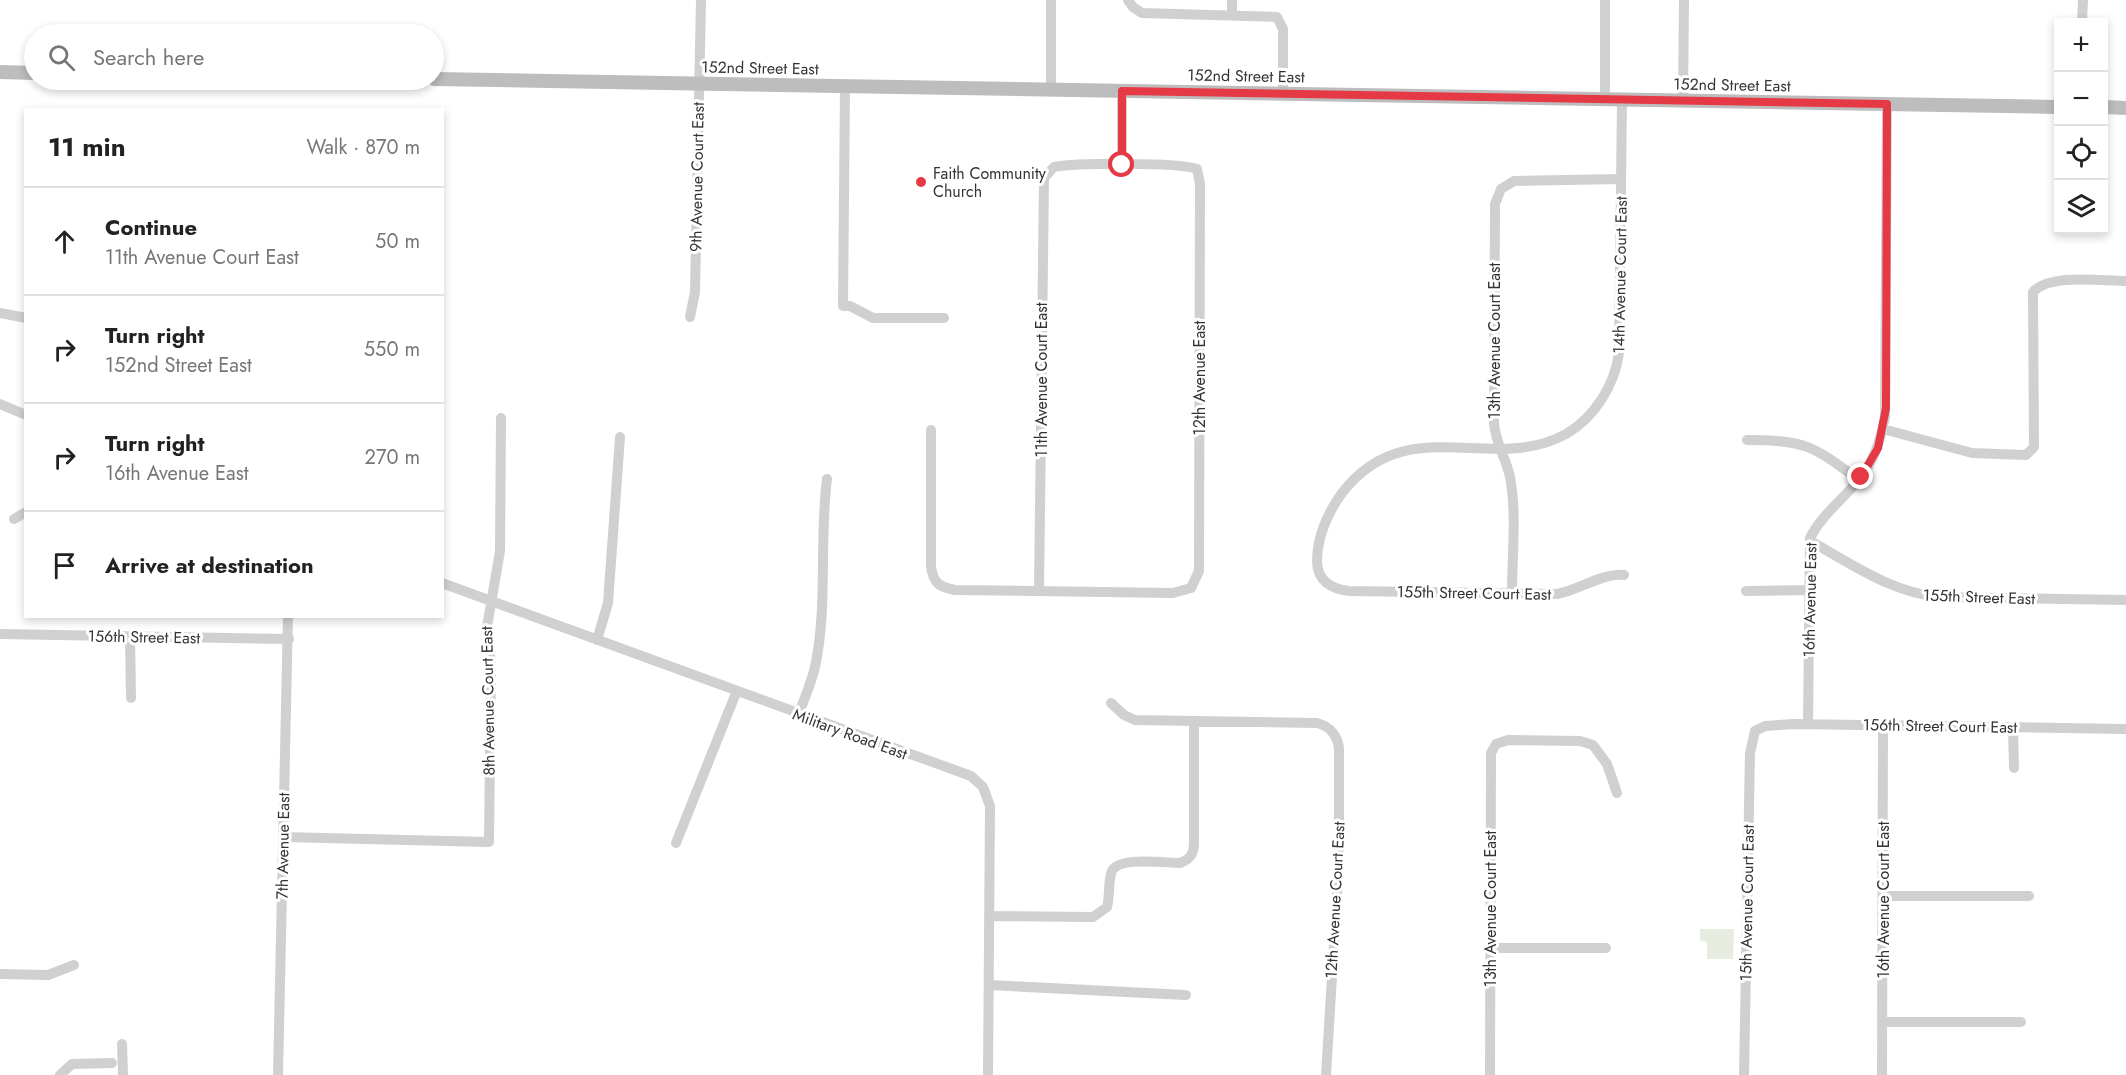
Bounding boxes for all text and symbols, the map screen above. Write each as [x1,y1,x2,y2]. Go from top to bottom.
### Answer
map controls [2054,18,2108,234]
button: + [2054,18,2108,72]
search box [24,24,444,90]
icon: search [45,41,78,74]
text: Search here [93,41,204,73]
street label: 152nd Street East [701,55,819,81]
street label: 152nd Street East [1187,63,1305,89]
street label: 152nd Street East [1673,72,1791,98]
button: − [2054,72,2108,126]
street label: 9th Avenue Court East [684,102,710,252]
button: locate [2054,126,2108,180]
text: 11 min [48,128,126,166]
text: Walk · 870 m [306,133,420,162]
route start [1108,151,1134,177]
place label: Faith Community Church [933,162,1047,203]
marker: Faith Community Church [914,175,928,189]
button: layers [2054,180,2108,234]
street label: 14th Avenue Court East [1607,196,1633,354]
text: Continue [105,211,197,243]
icon: ahead [48,225,81,258]
text: 50 m [375,227,420,256]
text: 11th Avenue Court East [105,243,299,272]
street label: 13th Avenue Court East [1483,263,1506,419]
street label: 11th Avenue Court East [1030,302,1053,458]
text: Turn right [105,319,205,351]
street label: 12th Avenue East [1188,320,1211,435]
icon: right [48,333,81,366]
text: 550 m [364,335,420,364]
text: 152nd Street East [105,351,252,380]
text: Turn right [105,427,205,459]
icon: right [48,441,81,474]
text: 270 m [365,443,420,472]
text: 16th Avenue East [105,459,249,488]
route end [1847,463,1873,489]
street label: 16th Avenue East [1797,542,1823,658]
icon: arrive [48,549,81,582]
text: Arrive at destination [105,549,314,581]
street label: 155th Street Court East [1397,580,1551,606]
street label: 155th Street East [1923,584,2036,610]
street label: 156th Street East [88,625,200,649]
street label: 8th Avenue Court East [475,626,501,776]
street label: Military Road East [789,703,911,765]
street label: 156th Street Court East [1863,713,2018,739]
street label: 7th Avenue East [271,792,295,900]
street label: 12th Avenue Court East [1319,821,1351,979]
street label: 16th Avenue Court East [1872,821,1895,979]
street label: 15th Avenue Court East [1734,824,1760,982]
street label: 13th Avenue Court East [1479,831,1502,987]

